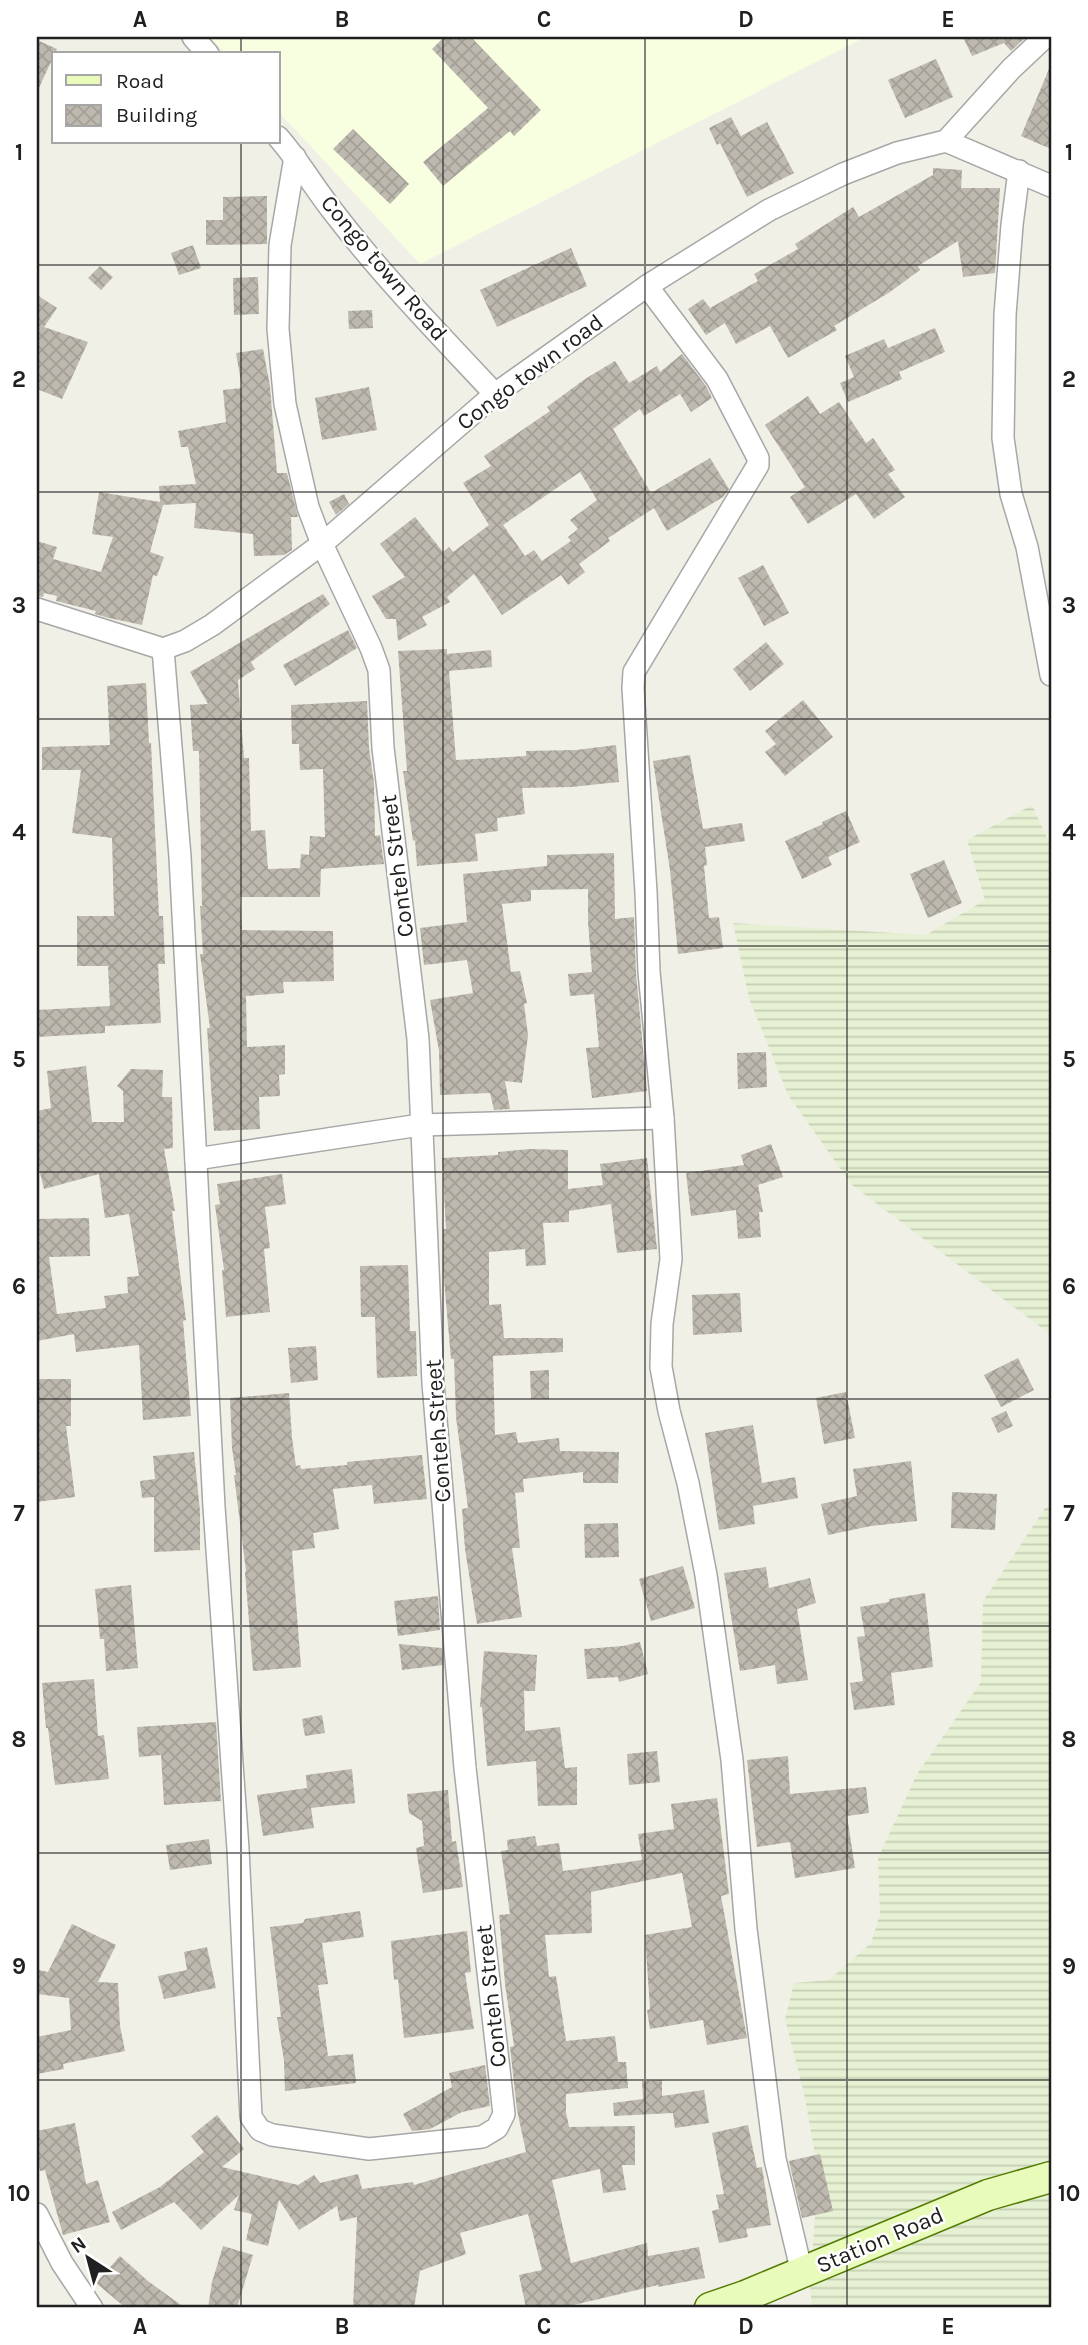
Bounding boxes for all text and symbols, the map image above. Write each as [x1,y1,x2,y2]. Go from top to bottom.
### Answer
text: A [133,6,147,33]
text: B [335,6,349,33]
text: C [537,6,551,33]
text: D [738,6,754,33]
text: E [941,6,955,33]
legend [52,52,280,144]
text: Road [116,69,164,93]
text: Building [116,103,197,127]
text: 1 [15,139,23,166]
text: 1 [1065,139,1073,166]
street label: Congo town Road [315,190,453,346]
street label: Congo town road [452,308,608,436]
text: 2 [12,366,26,393]
text: 2 [1062,366,1076,393]
text: 3 [12,592,26,619]
text: 3 [1062,592,1076,619]
street label: Conteh Street [375,793,419,939]
text: 4 [12,819,26,846]
text: 4 [1062,819,1076,846]
text: 5 [12,1046,26,1073]
text: 5 [1062,1046,1076,1073]
text: 6 [12,1273,26,1300]
text: 6 [1062,1273,1076,1300]
street label: Conteh Street [420,1358,456,1504]
text: 7 [13,1500,25,1527]
text: 7 [1063,1500,1075,1527]
text: 8 [12,1726,26,1753]
text: 8 [1062,1726,1076,1753]
street label: Conteh Street [470,1923,512,2069]
text: 9 [12,1953,26,1980]
text: 9 [1062,1953,1076,1980]
text: 10 [8,2180,30,2207]
text: 10 [1058,2180,1080,2207]
street label: Station Road [812,2201,948,2279]
north arrow [52,2222,122,2292]
text: N [67,2232,91,2258]
text: A [133,2313,147,2340]
text: B [335,2313,349,2340]
text: C [537,2313,551,2340]
text: D [738,2313,754,2340]
text: E [941,2313,955,2340]

